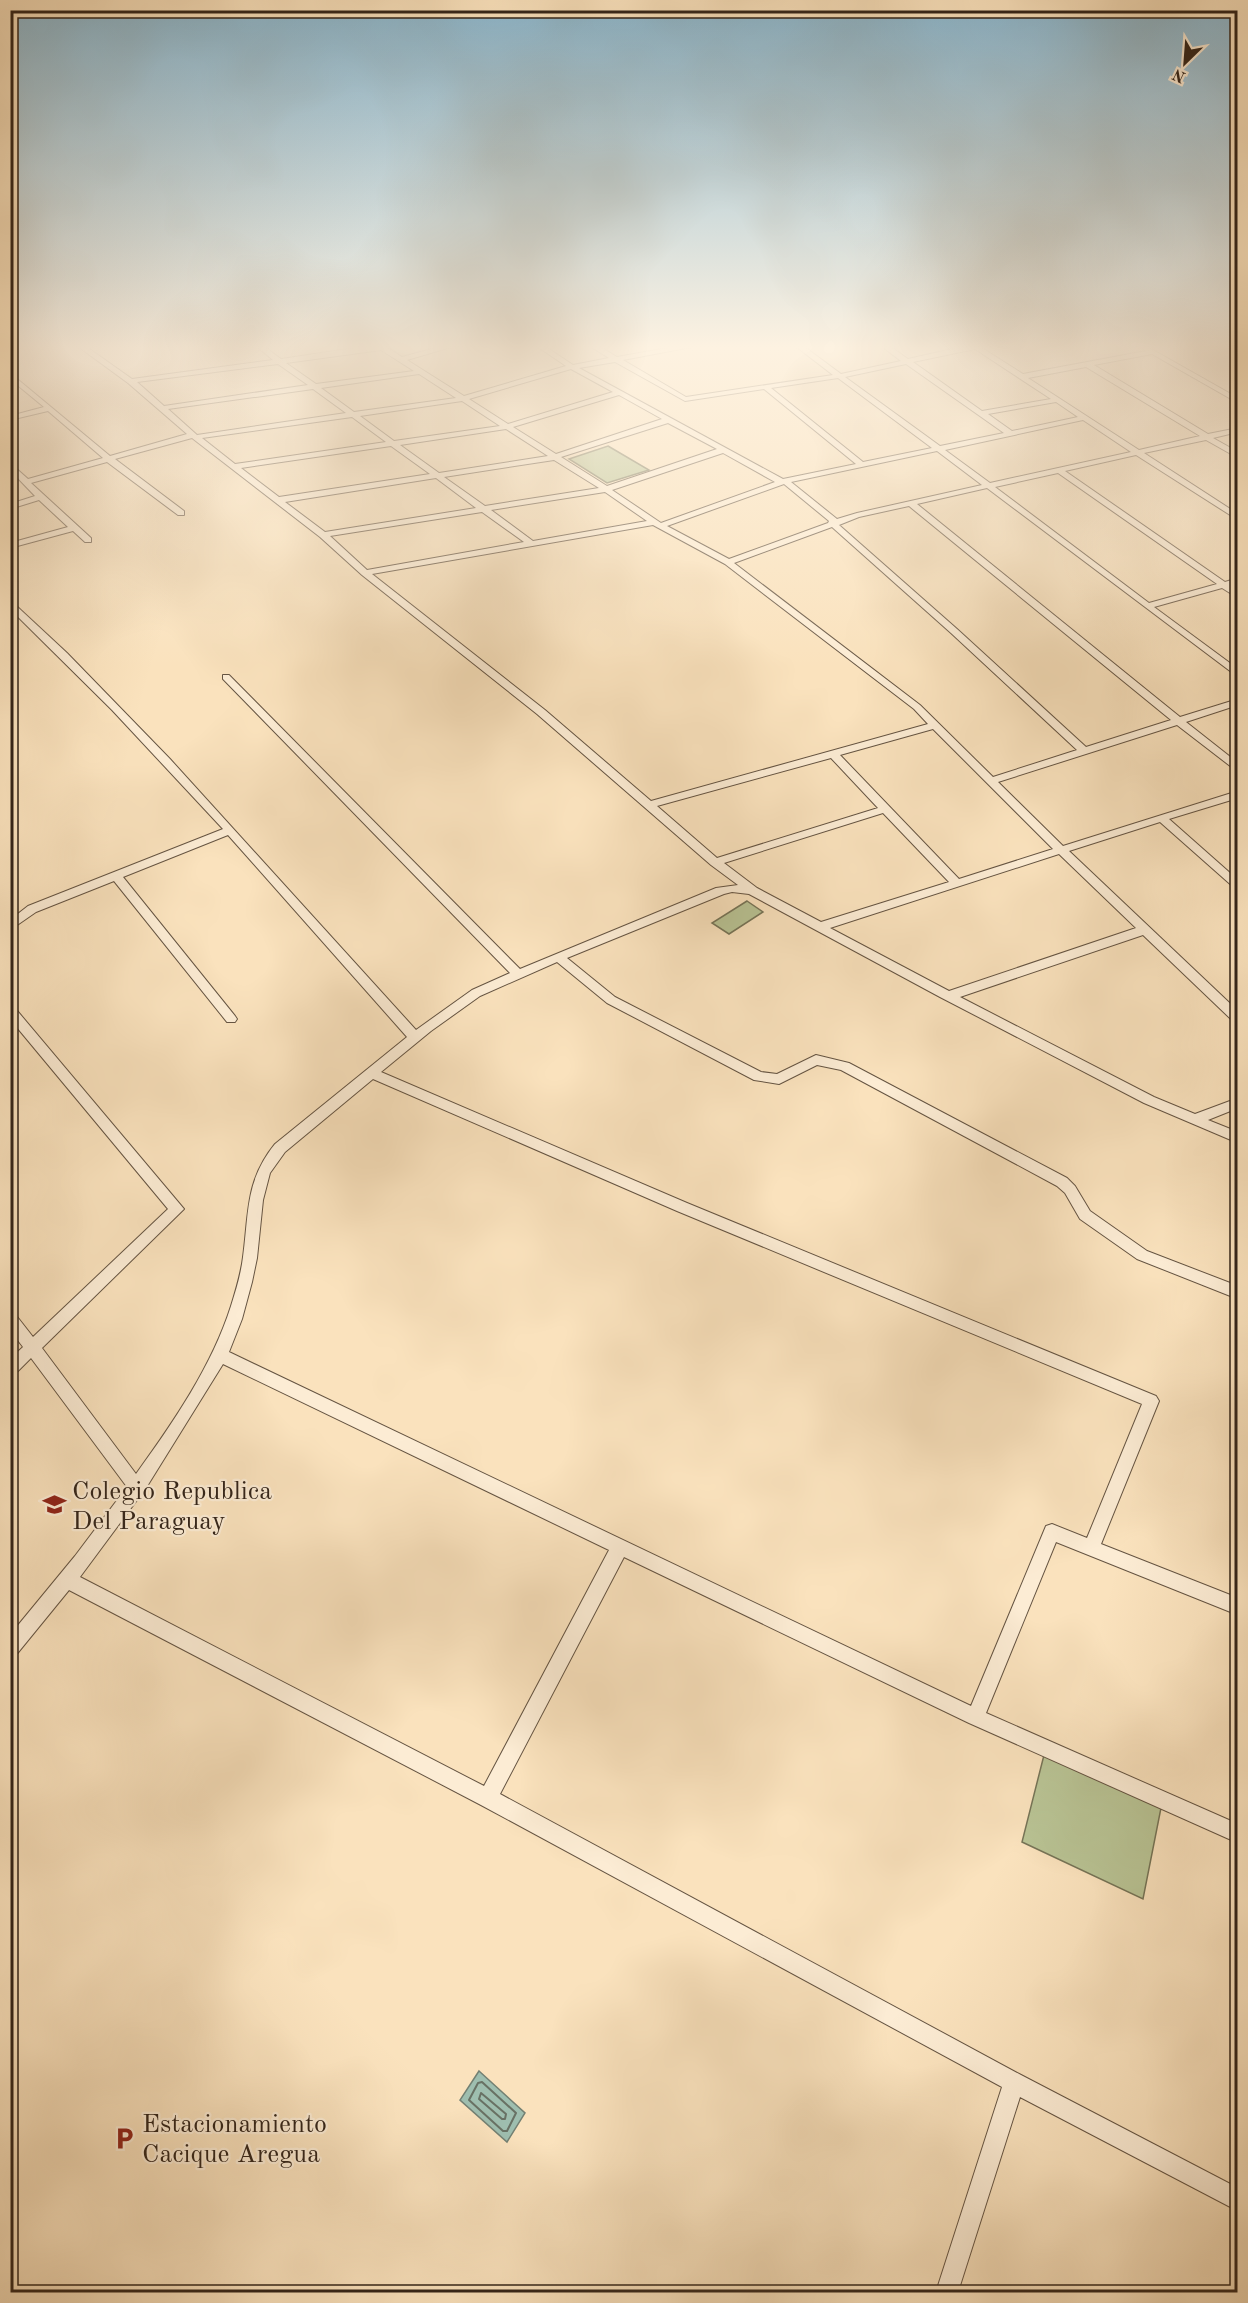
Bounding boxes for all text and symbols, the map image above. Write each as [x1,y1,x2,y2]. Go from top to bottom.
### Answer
north arrow [1155,33,1215,93]
text: N [1170,65,1188,85]
place label: Colegio Republica Del Paraguay [72,1479,272,1535]
school or university icon: Colegio Republica Del Paraguay [41,1492,67,1518]
place label: Estacionamiento Cacique Aregua [142,2112,327,2168]
parking icon: Estacionamiento Cacique Aregua [111,2125,137,2151]

